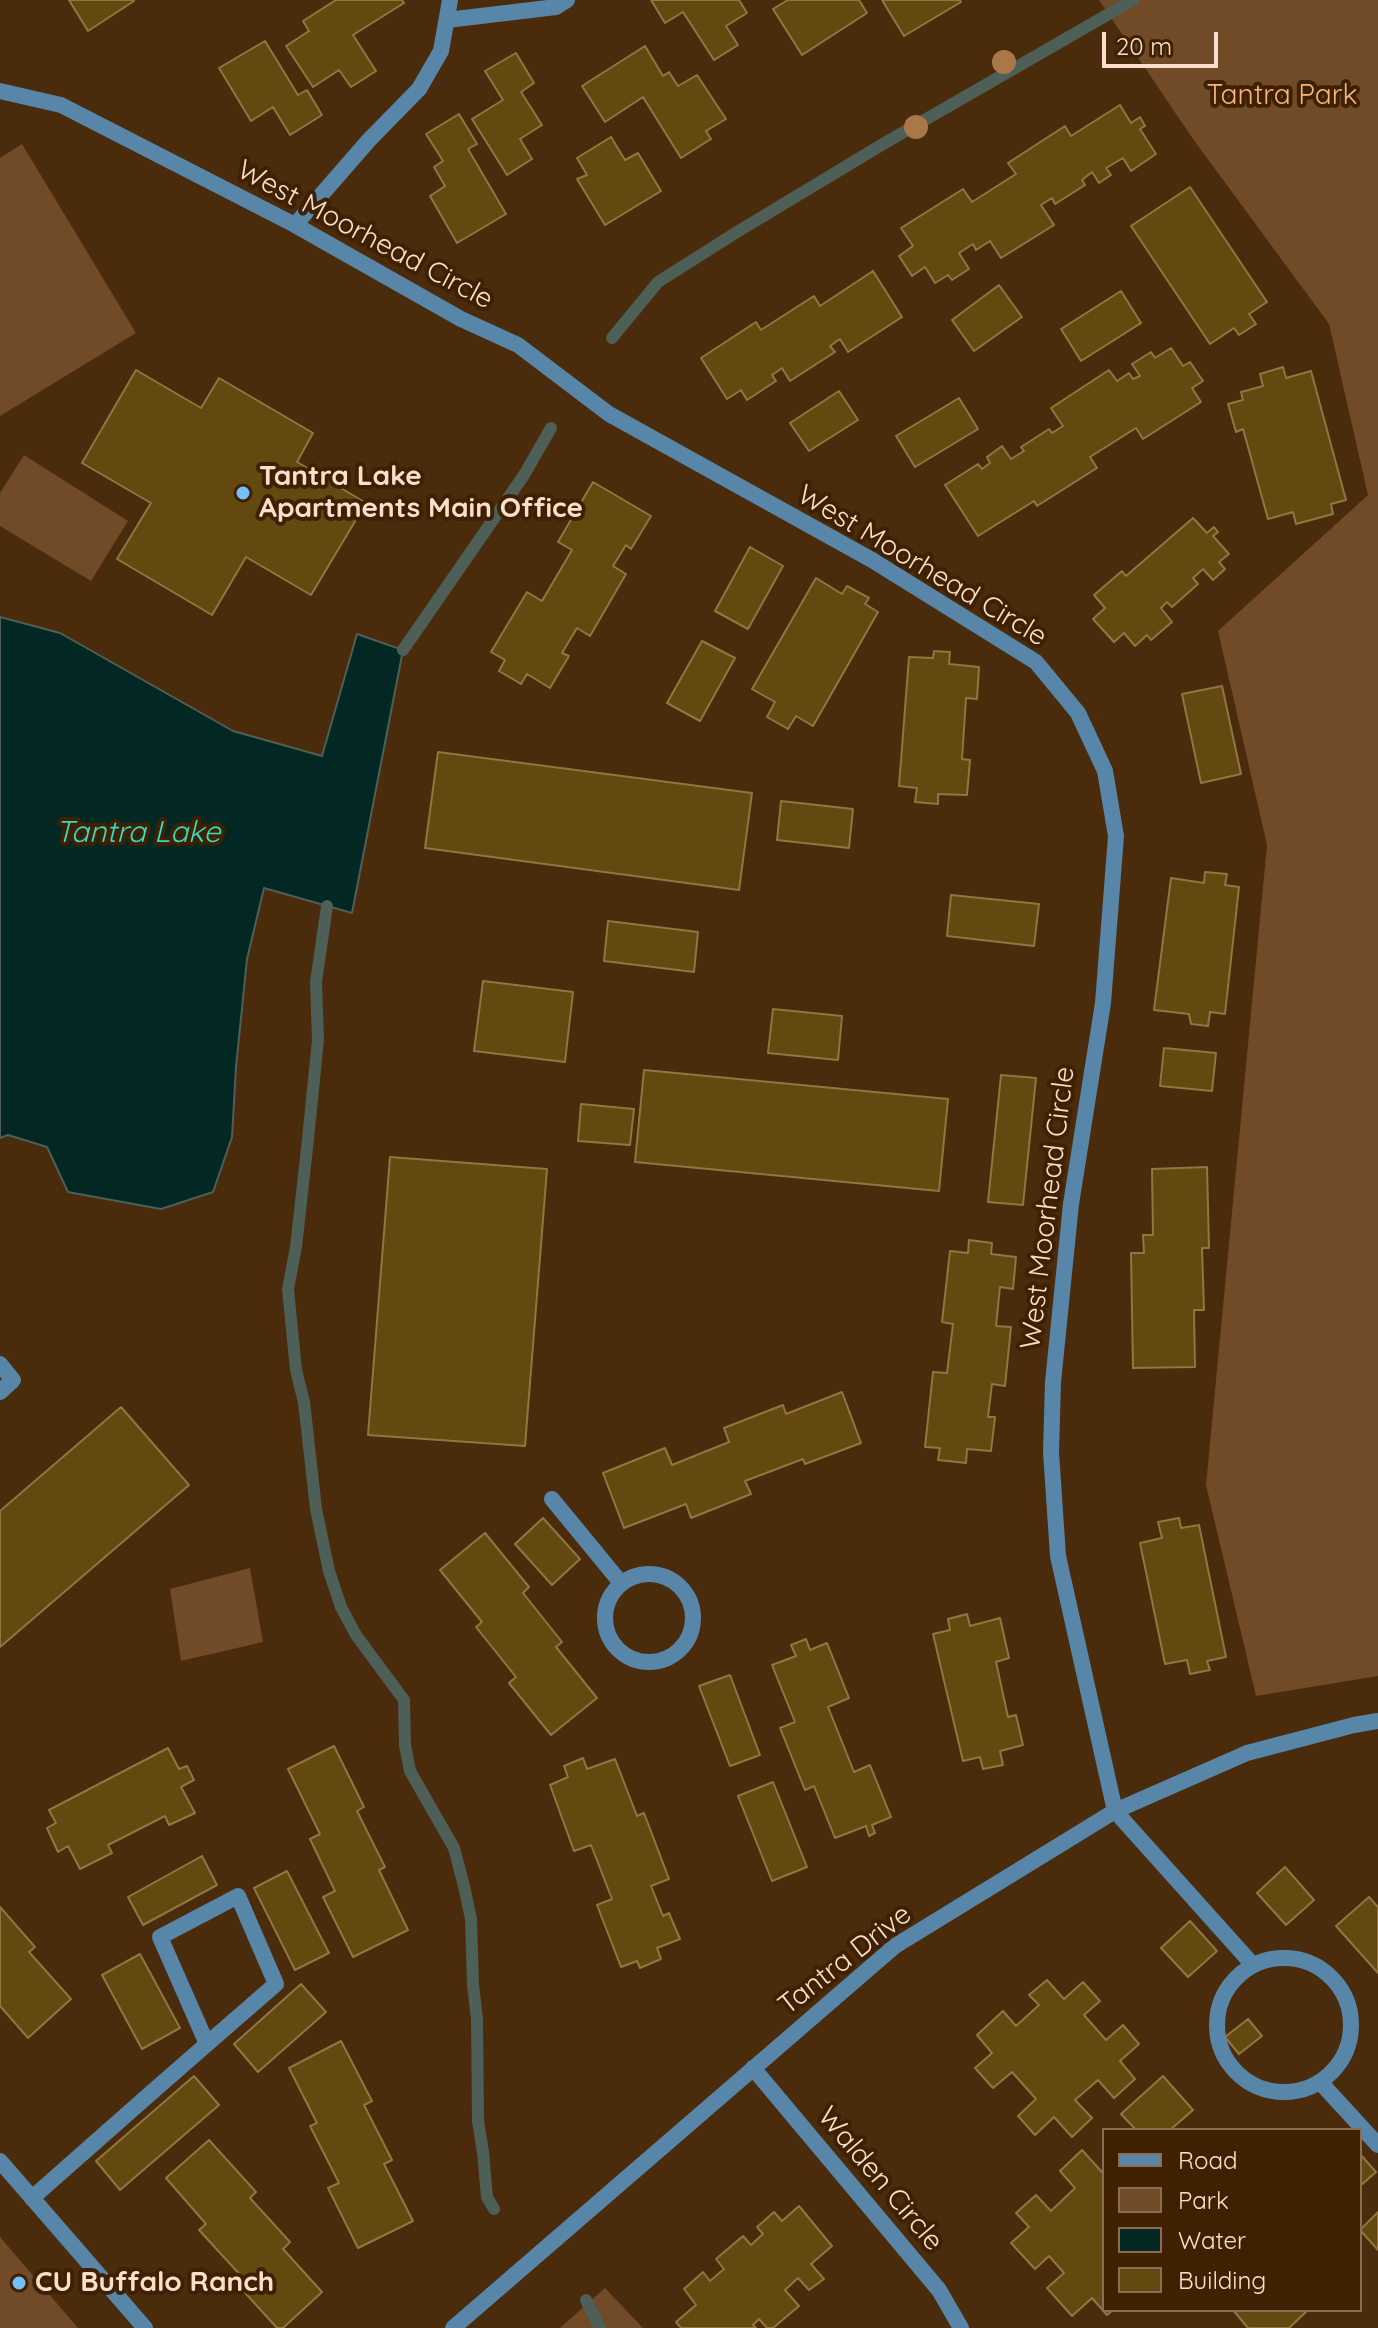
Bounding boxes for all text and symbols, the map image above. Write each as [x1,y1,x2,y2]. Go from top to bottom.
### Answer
scale bar [1106,16,1222,66]
text: 20 m [1116,31,1172,61]
park label: Tantra Park [1206,79,1358,113]
street label: West Moorhead Circle [231,153,499,317]
place label: Tantra Lake Apartments Main Office [259,460,583,526]
street label: West Moorhead Circle [791,478,1053,654]
marker: Tantra Lake Apartments Main Office [234,484,252,502]
water label: Tantra Lake [56,815,220,851]
street label: West Moorhead Circle [1014,1065,1082,1351]
street label: Tantra Drive [772,1898,918,2022]
street label: Walden Circle [810,2100,950,2258]
legend [1102,2128,1362,2312]
text: Road [1178,2145,1238,2175]
text: Park [1178,2185,1229,2215]
text: Water [1178,2225,1246,2255]
text: Building [1178,2265,1266,2295]
place label: CU Buffalo Ranch [35,2266,274,2300]
marker: CU Buffalo Ranch [10,2274,28,2292]

